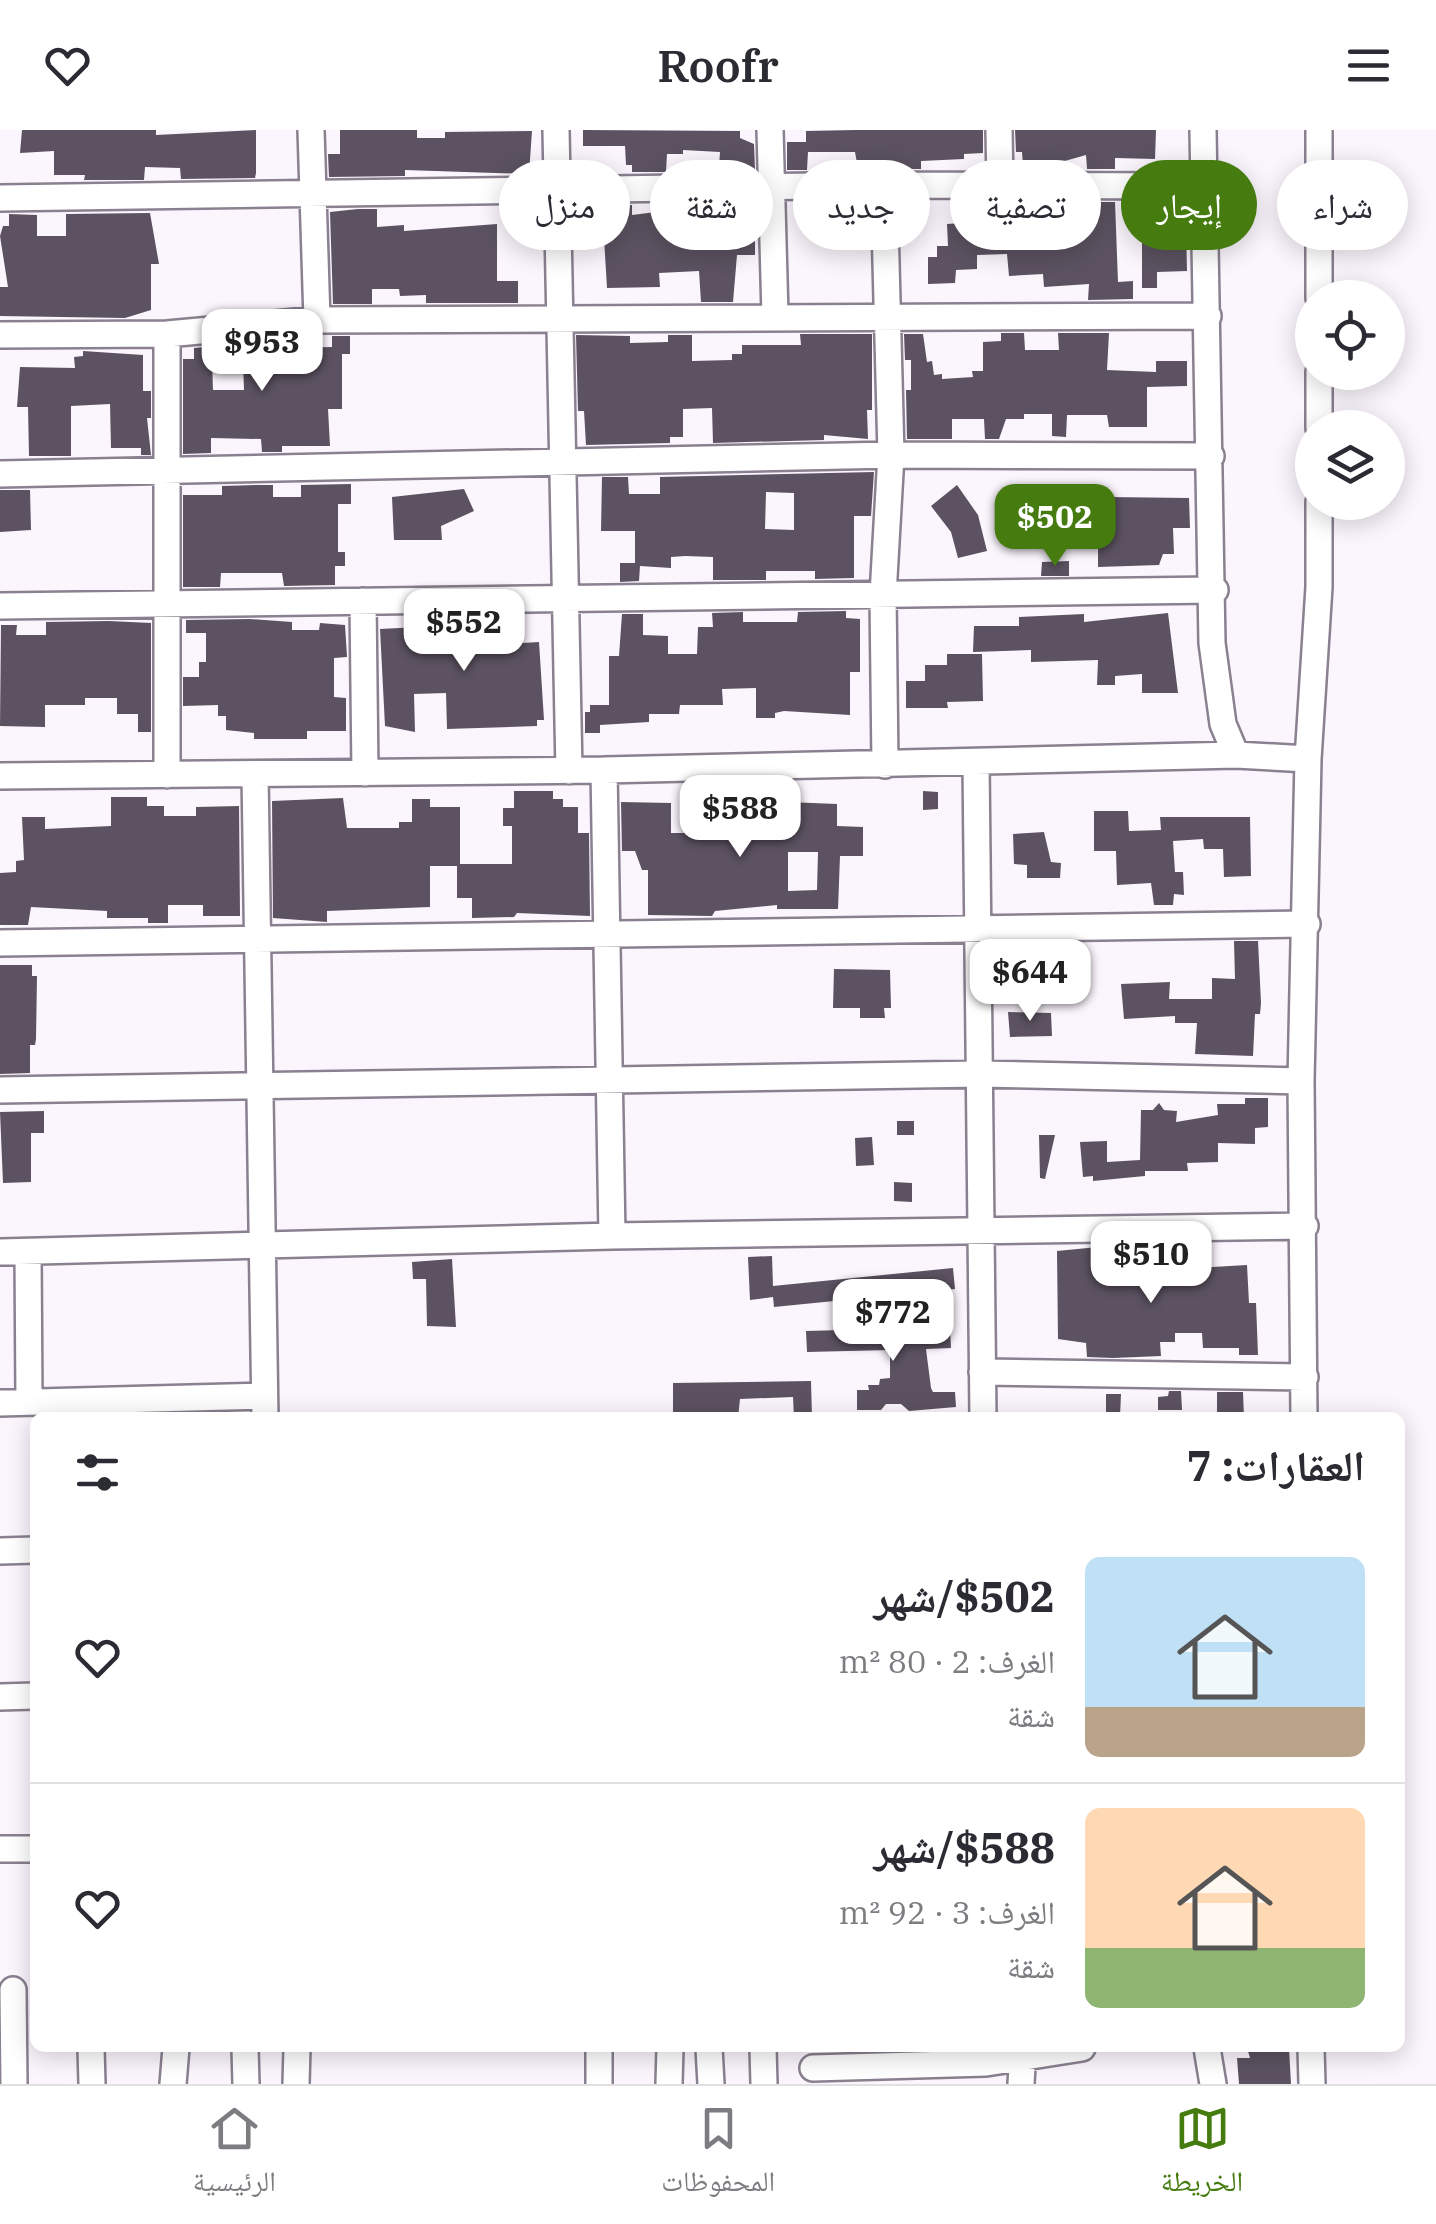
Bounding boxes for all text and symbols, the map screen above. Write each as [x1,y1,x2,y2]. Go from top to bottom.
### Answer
text: Roofr [657,36,779,94]
icon: heart [40,38,95,93]
icon: menu [1341,38,1396,93]
chip: منزل [499,160,630,250]
chip: شقة [650,160,773,250]
chip: جديد [793,160,930,250]
chip: تصفية [950,160,1101,250]
chip: إيجار [1121,160,1257,250]
chip: شراء [1277,160,1408,250]
map controls [1295,280,1405,520]
button: locate [1295,280,1405,390]
pin: $953 [203,309,321,394]
text: $953 [224,320,300,362]
button: layers [1295,410,1405,520]
pin: $502 [996,484,1114,569]
text: $502 [1017,495,1093,537]
pin: $552 [405,589,523,674]
text: $552 [426,600,502,642]
pin: $588 [681,775,799,860]
text: $588 [702,786,778,828]
pin: $644 [971,939,1089,1024]
text: $644 [992,950,1068,992]
pin: $510 [1092,1221,1210,1306]
text: $510 [1113,1232,1189,1274]
pin: $772 [834,1279,952,1364]
text: $772 [855,1290,931,1332]
text: العقارات: 7 [1186,1438,1365,1493]
icon: filters [70,1445,125,1500]
text: $502/شهر [874,1569,1055,1624]
icon: home [1165,1597,1285,1717]
icon: heart [70,1630,125,1685]
text: الغرف: 2 · 80 m² [839,1640,1055,1682]
text: شقة [1007,1694,1055,1736]
text: $588/شهر [874,1820,1055,1875]
icon: home [1165,1848,1285,1968]
icon: heart [70,1881,125,1936]
text: الغرف: 3 · 92 m² [839,1891,1055,1933]
text: شقة [1007,1945,1055,1987]
tab: الرئيسية [193,2101,276,2209]
tab: المحفوظات [661,2101,775,2209]
tab: الخريطة [1161,2101,1243,2209]

